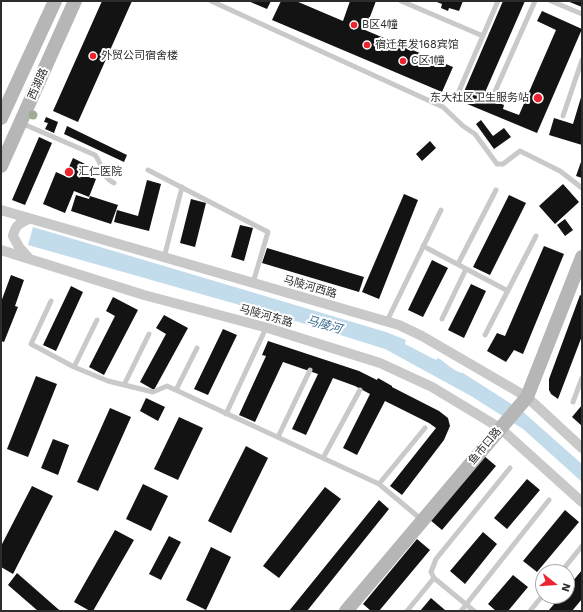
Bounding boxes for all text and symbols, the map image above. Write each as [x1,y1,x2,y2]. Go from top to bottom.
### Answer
place label: B区4幢 [362,18,398,32]
marker: B区4幢 [349,20,359,30]
place label: 宿迁年发168宾馆 [375,38,459,52]
marker: 宿迁年发168宾馆 [362,40,372,50]
place label: 外贸公司宿舍楼 [101,49,178,63]
marker: 外贸公司宿舍楼 [88,51,98,61]
place label: C区1幢 [411,54,445,68]
marker: C区1幢 [398,56,408,66]
street label: 西湖路 [25,66,51,102]
place label: 东大社区卫生服务站 [430,91,529,105]
marker: 东大社区卫生服务站 [532,92,544,104]
place label: 汇仁医院 [78,165,122,179]
marker: 汇仁医院 [63,166,75,178]
street label: 马陵河西路 [282,273,338,301]
street label: 马陵河东路 [238,302,294,330]
water label: 马陵河 [305,313,343,337]
street label: 鱼市口路 [466,425,504,467]
north arrow [535,564,575,604]
text: N [559,582,573,593]

